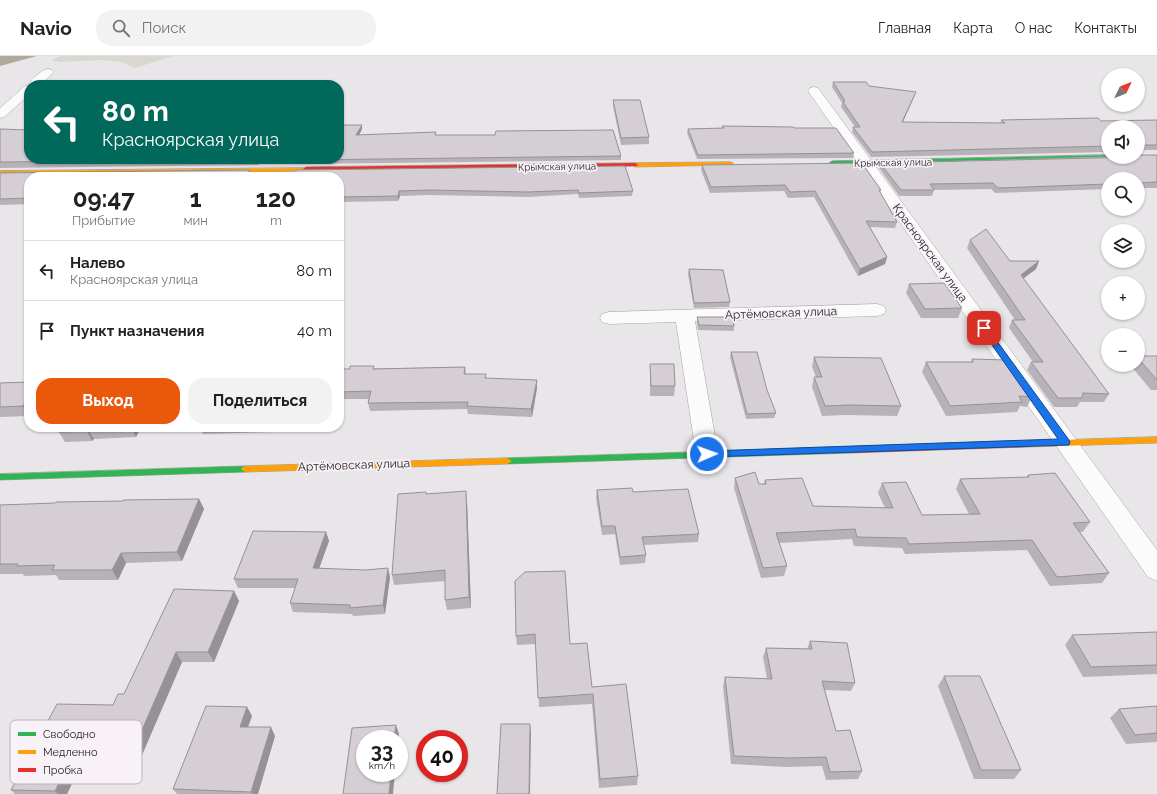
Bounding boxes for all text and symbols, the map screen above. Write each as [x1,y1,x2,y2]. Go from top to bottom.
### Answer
search box [96,10,376,46]
text: Navio [20,17,72,39]
icon: search [110,17,132,39]
text: Поиск [142,19,186,37]
text: Главная [878,20,931,36]
text: Карта [953,20,993,36]
text: О нас [1015,20,1052,36]
text: Контакты [1074,20,1137,36]
north arrow [1101,68,1145,112]
map controls [1101,68,1145,372]
text: 80 m [102,95,169,128]
icon: left [36,96,88,148]
button: sound [1101,120,1145,164]
text: Красноярская улица [102,129,279,150]
street label: Крымская улица [854,156,932,169]
street label: Крымская улица [518,160,596,173]
button: search [1101,172,1145,216]
text: 09:47 [73,184,135,213]
text: 1 [190,184,202,213]
text: 120 [256,184,296,213]
street label: Красноярская улица [890,201,970,305]
text: Прибытие [72,213,135,228]
text: мин [183,213,208,228]
text: m [270,213,282,228]
button: layers [1101,224,1145,268]
text: Налево [70,254,125,272]
icon: left [36,260,58,282]
text: 80 m [296,262,332,280]
text: Красноярская улица [70,272,198,287]
button: + [1101,276,1145,320]
street label: Артёмовская улица [725,304,837,322]
pin [967,311,1001,345]
icon: arrive [973,317,995,339]
icon: arrive [36,320,58,342]
text: Пункт назначения [70,322,204,340]
text: 40 m [297,322,332,340]
button: − [1101,328,1145,372]
button: Выход [36,378,180,424]
button: Поделиться [188,378,332,424]
position arrow [686,433,728,475]
street label: Артёмовская улица [298,456,410,474]
legend [10,720,142,784]
text: Свободно [43,728,96,741]
speed limit sign: 40 [416,730,468,782]
text: 33 [371,739,393,763]
text: Медленно [43,746,98,759]
text: km/h [369,760,395,771]
text: Пробка [43,764,83,777]

